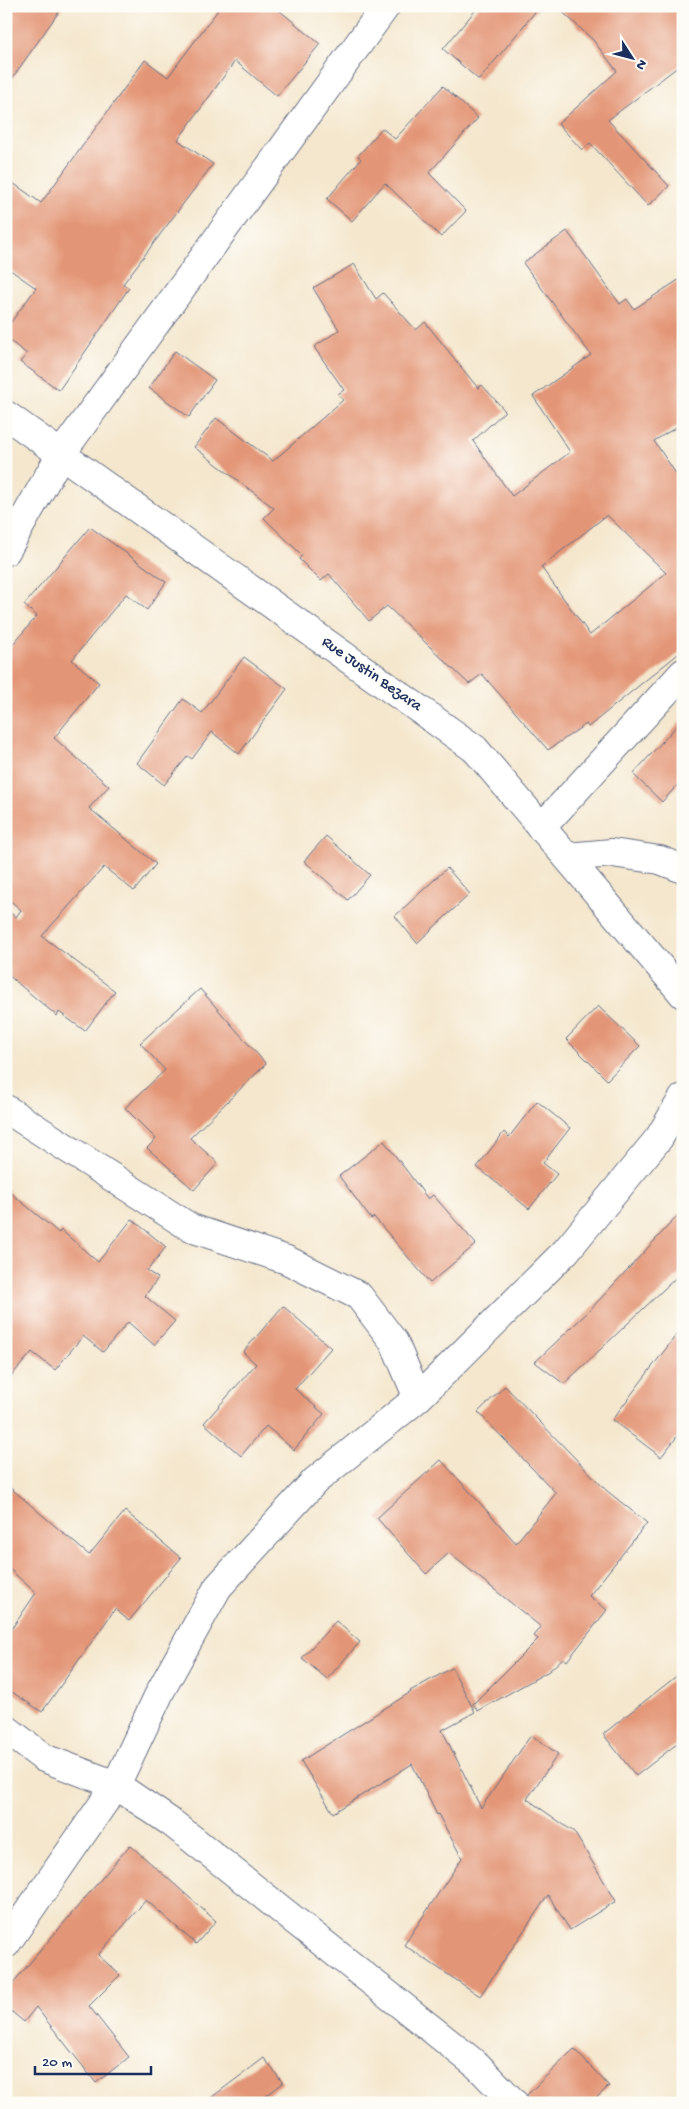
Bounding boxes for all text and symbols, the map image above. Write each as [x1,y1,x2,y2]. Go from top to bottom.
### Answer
north arrow [606,32,656,82]
text: N [631,55,650,73]
street label: Rue Justin Bezara [317,633,426,717]
scale bar [35,2044,151,2076]
text: 20 m [42,2054,72,2072]

